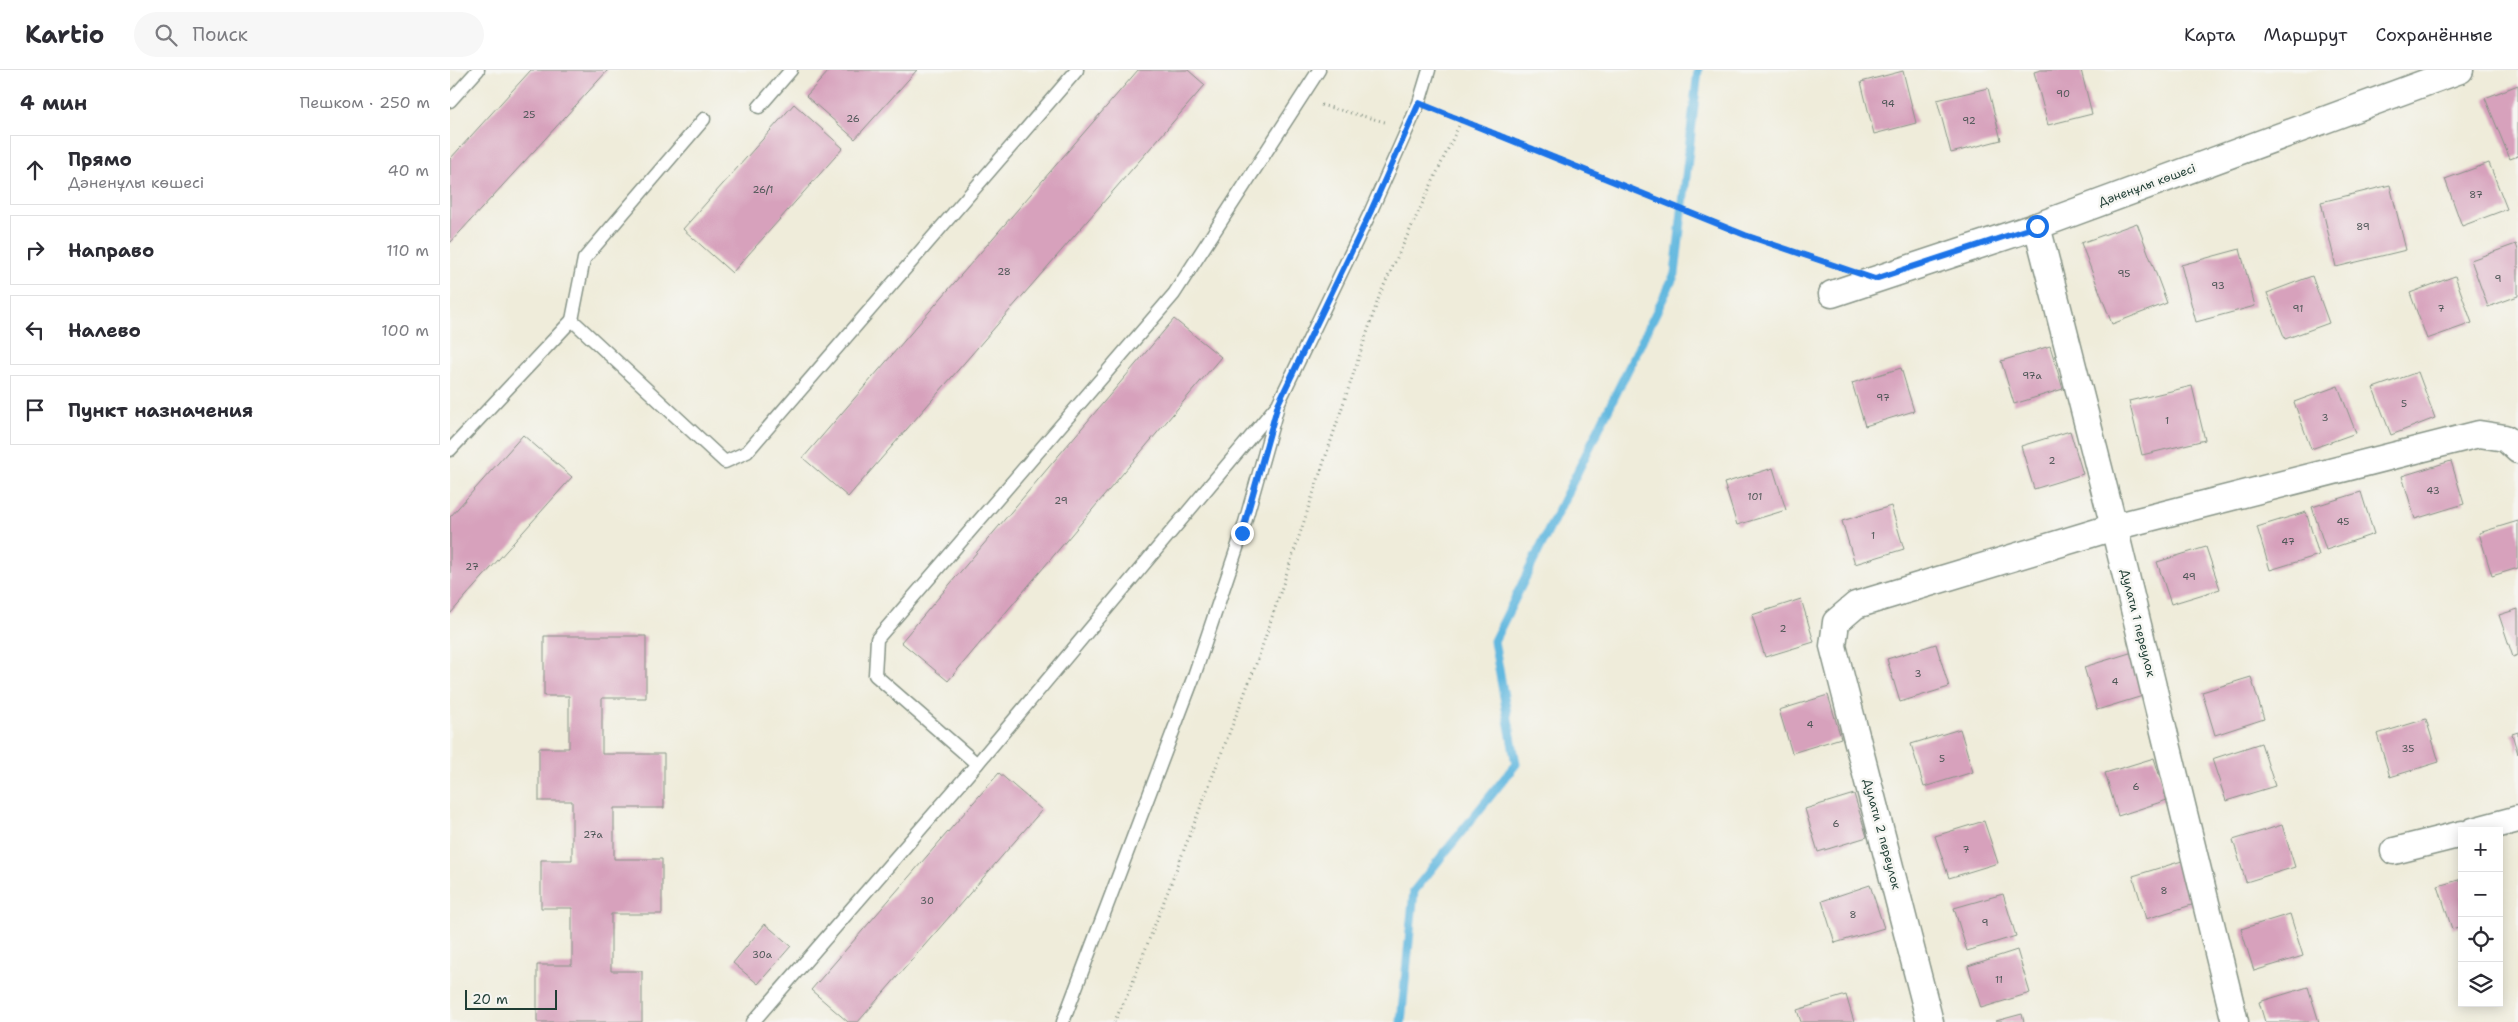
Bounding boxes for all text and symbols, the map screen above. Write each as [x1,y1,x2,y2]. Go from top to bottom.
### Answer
search box [134,12,484,57]
text: Kartio [25,19,104,51]
icon: search [152,21,180,49]
text: Поиск [192,22,248,47]
text: Карта [2184,23,2235,47]
text: Маршрут [2263,23,2347,47]
text: Сохранённые [2375,23,2493,47]
house number: 90 [2056,87,2070,100]
text: 4 мин [20,89,87,117]
text: Пешком · 250 m [300,92,430,113]
house number: 94 [1881,97,1895,110]
house number: 25 [523,108,535,121]
house number: 26 [846,112,860,125]
house number: 92 [1962,114,1976,127]
text: Прямо [68,147,132,172]
icon: ahead [21,156,49,184]
text: 40 m [387,160,429,181]
street label: Дәненұлы көшесі [2096,160,2198,210]
text: Дәненұлы көшесі [68,172,204,193]
house number: 26/1 [752,183,774,196]
house number: 87 [2469,188,2483,201]
route start [2026,215,2049,238]
house number: 89 [2356,220,2370,233]
icon: right [21,236,49,264]
text: Направо [68,238,154,263]
text: 110 m [386,240,429,261]
house number: 28 [997,265,1011,278]
house number: 95 [2118,267,2130,280]
house number: 9 [2495,272,2502,285]
house number: 93 [2211,279,2225,292]
house number: 91 [2293,302,2303,315]
house number: 7 [2438,302,2445,315]
icon: left [21,316,49,344]
text: Налево [68,318,141,343]
text: 100 m [381,320,429,341]
house number: 97а [2022,369,2043,382]
house number: 97 [1876,391,1890,404]
icon: arrive [21,396,49,424]
house number: 5 [2401,397,2407,410]
text: Пункт назначения [68,398,253,423]
house number: 3 [2322,411,2329,424]
house number: 1 [2165,414,2169,427]
house number: 2 [2049,454,2056,467]
house number: 43 [2426,484,2440,497]
house number: 101 [1748,490,1762,503]
house number: 29 [1054,494,1068,507]
house number: 45 [2337,515,2349,528]
route end [1231,522,1254,545]
house number: 1 [1871,529,1875,542]
house number: 47 [2281,535,2295,548]
house number: 27 [465,560,479,573]
street label: Дулати 1 переулок [2117,567,2159,679]
house number: 49 [2182,570,2196,583]
house number: 2 [1780,622,1787,635]
house number: 3 [1915,667,1922,680]
house number: 4 [2112,675,2119,688]
house number: 4 [1807,718,1814,731]
house number: 35 [2402,742,2414,755]
house number: 5 [1939,752,1945,765]
street label: Дулати 2 переулок [1860,777,1905,892]
house number: 6 [2133,780,2140,793]
house number: 6 [1833,817,1840,830]
map controls [2458,827,2503,1007]
button: + [2458,827,2503,872]
house number: 27а [583,828,604,841]
house number: 7 [1963,843,1970,856]
button: − [2458,872,2503,917]
house number: 8 [2161,884,2168,897]
house number: 30 [920,894,934,907]
house number: 8 [1850,908,1857,921]
house number: 9 [1982,916,1989,929]
button: locate [2458,917,2503,962]
house number: 30а [752,948,773,961]
button: layers [2458,962,2503,1007]
house number: 11 [1995,973,2003,986]
scale bar [465,987,558,1010]
text: 20 m [472,990,508,1008]

